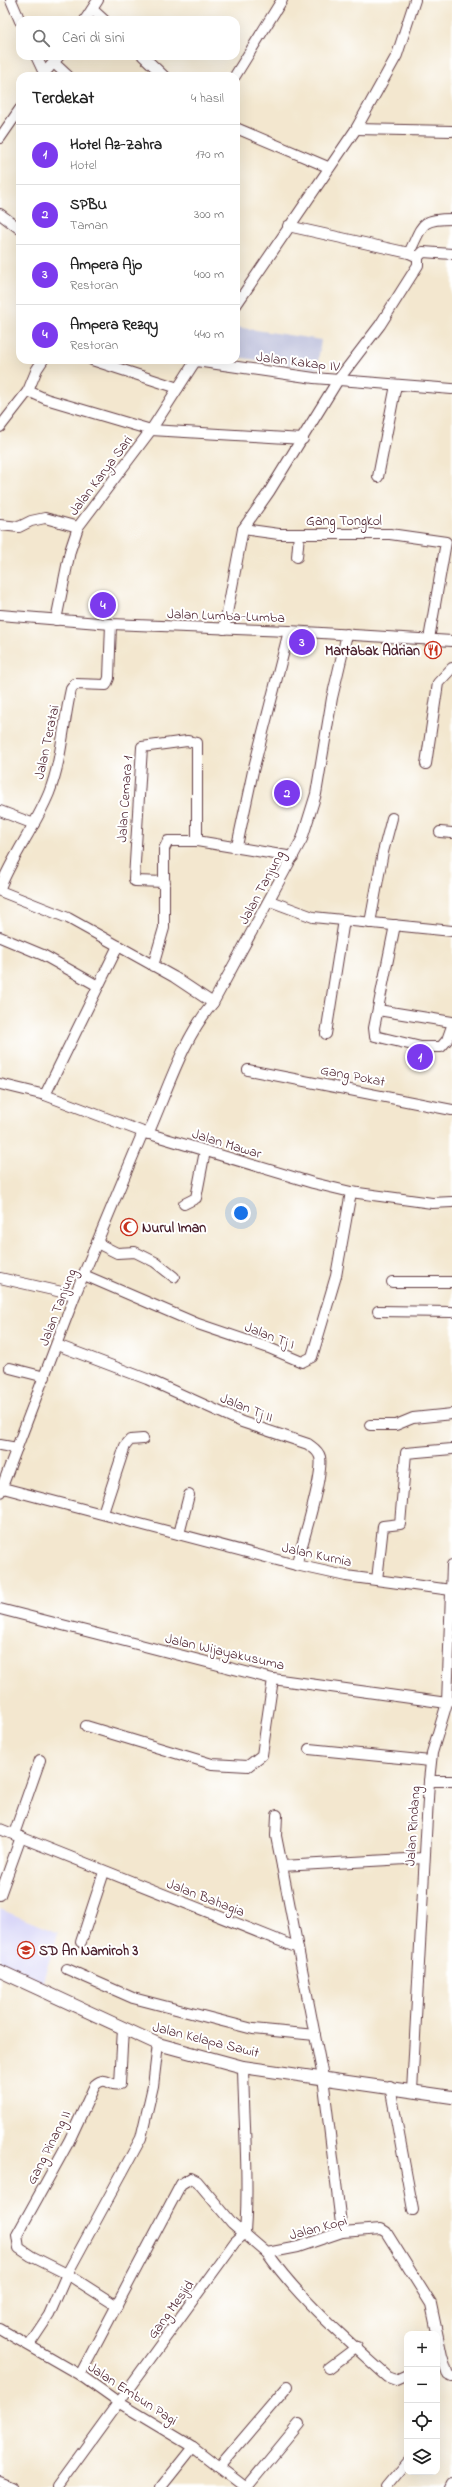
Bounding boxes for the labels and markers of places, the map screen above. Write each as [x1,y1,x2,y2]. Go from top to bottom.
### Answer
pin: 4 [90,590,116,620]
pin: 3 [289,627,315,657]
restaurant icon: Martabak Adrian [423,640,443,660]
place label: Martabak Adrian [325,641,420,662]
pin: 2 [274,778,300,808]
pin: 1 [407,1042,433,1072]
mosque icon: Nurul Iman [119,1217,139,1237]
place label: Nurul Iman [142,1218,206,1239]
school or university icon: SD An Namiroh 3 [16,1940,36,1960]
place label: SD An Namiroh 3 [39,1941,139,1962]

